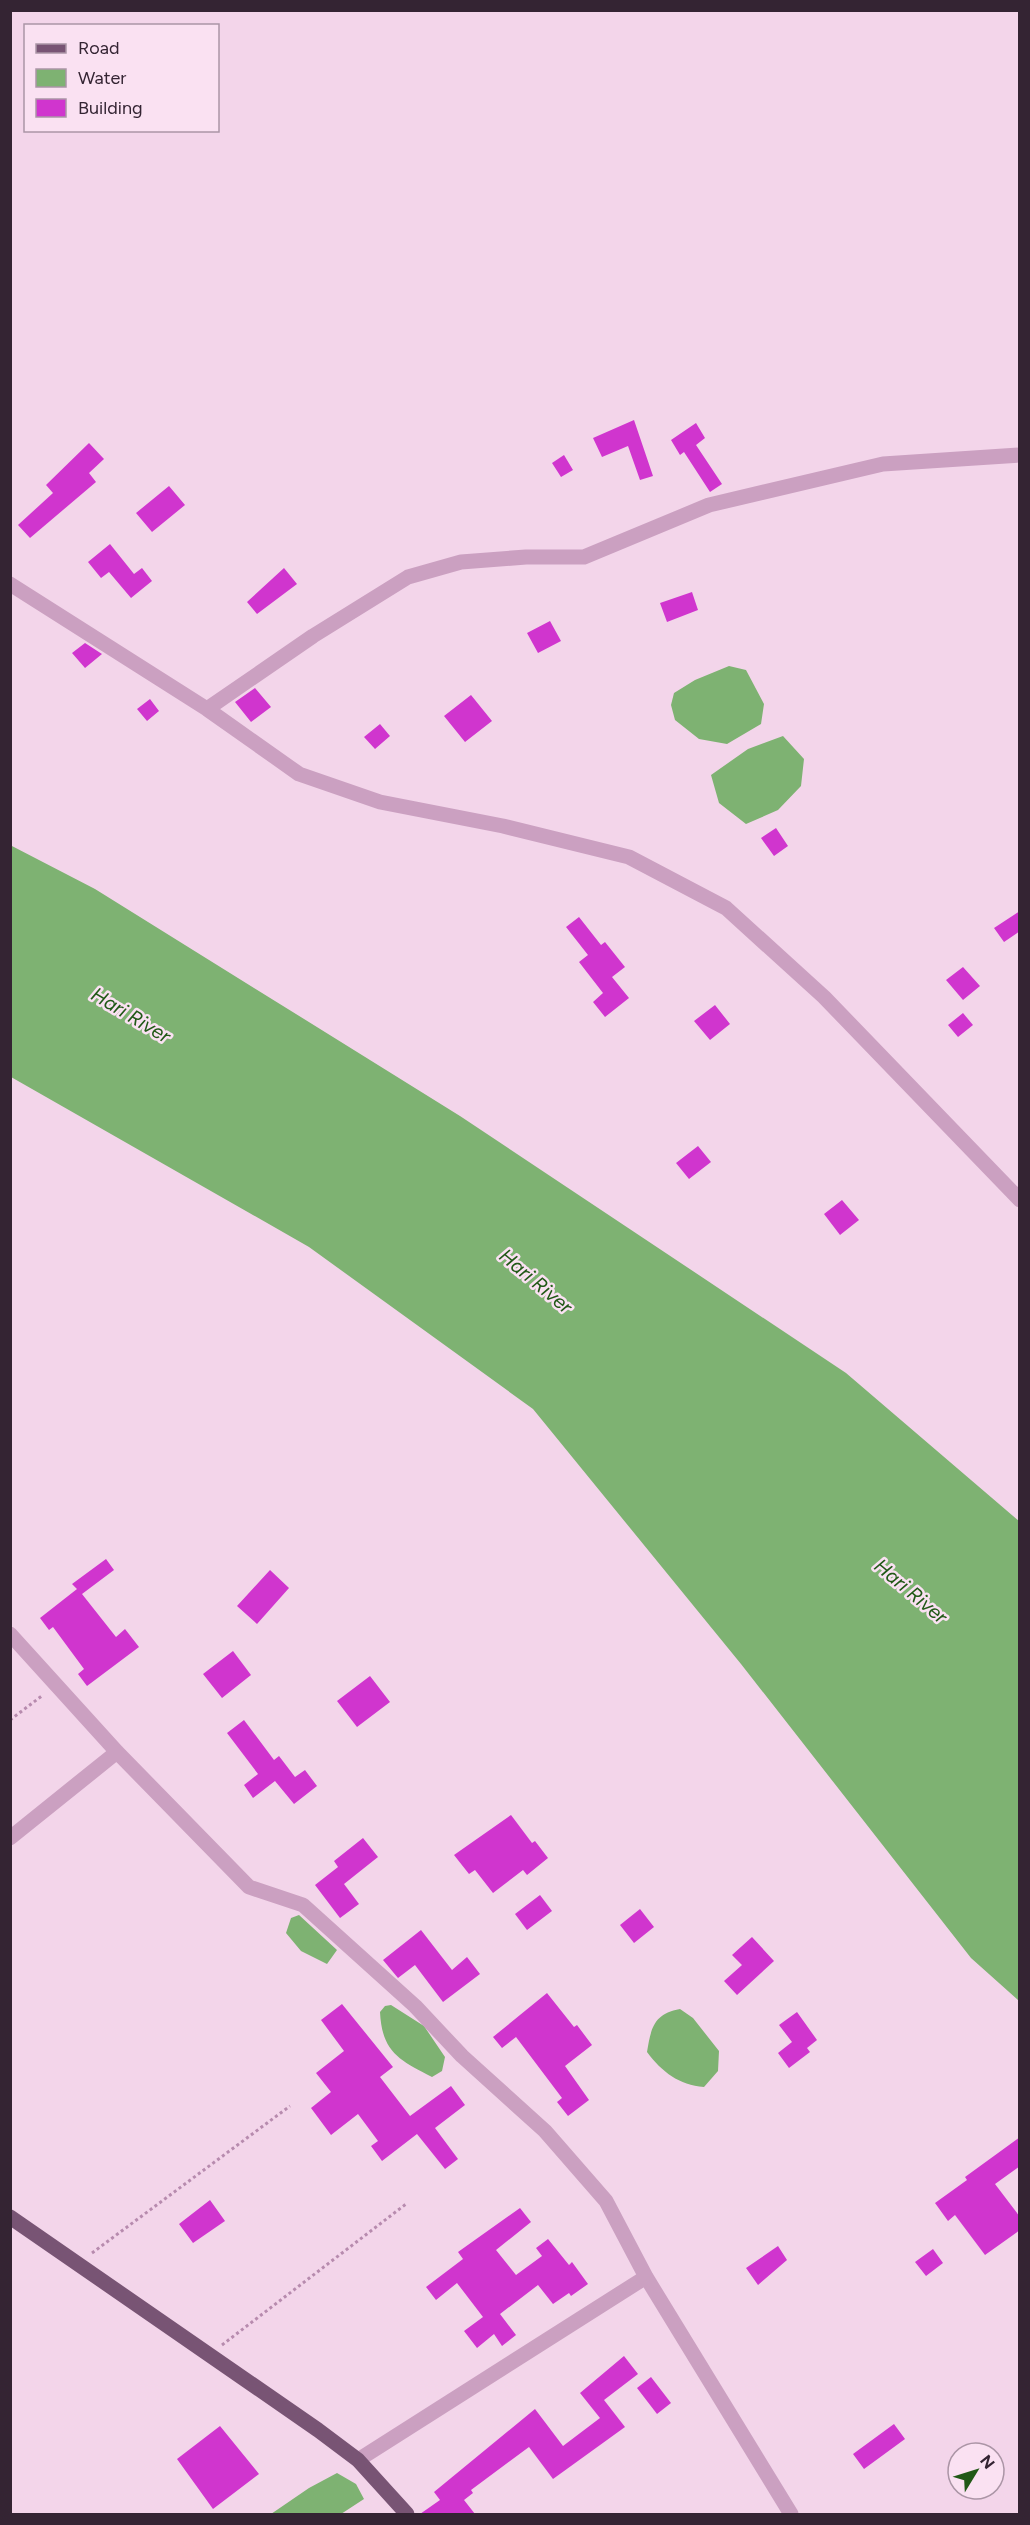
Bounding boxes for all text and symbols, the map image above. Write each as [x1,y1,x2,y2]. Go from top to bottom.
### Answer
legend [24,24,219,132]
text: Road [78,37,119,59]
text: Water [78,67,126,89]
text: Building [78,97,143,119]
water label: Hari River [87,982,176,1049]
water label: Hari River [494,1243,578,1319]
water label: Hari River [869,1553,953,1629]
north arrow [946,2441,1006,2501]
text: N [976,2451,999,2473]

